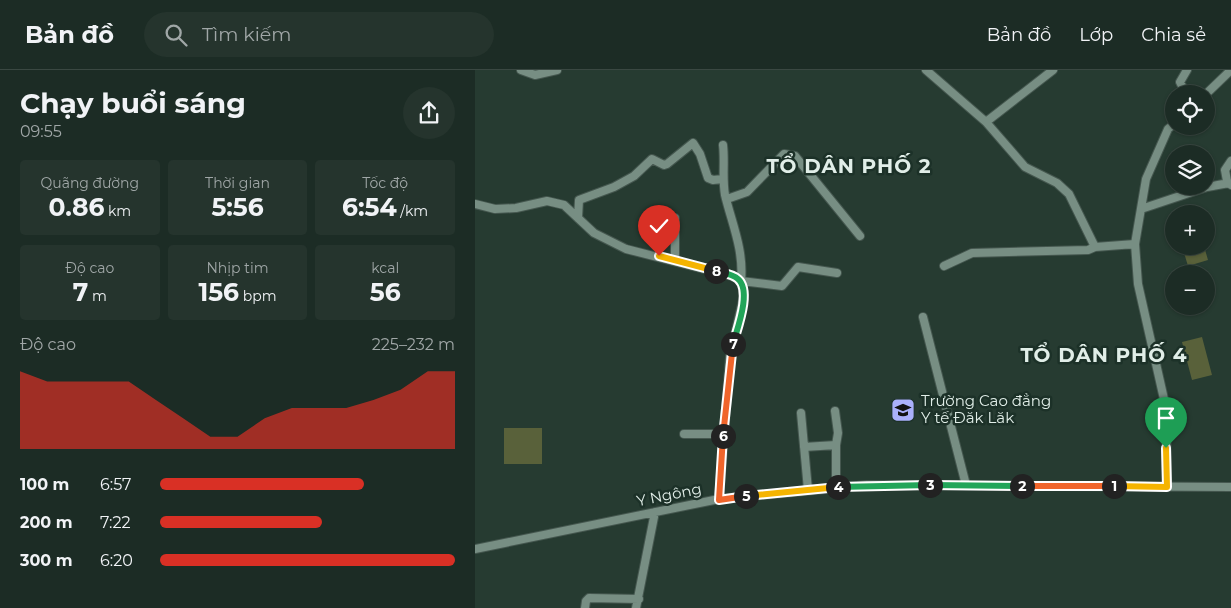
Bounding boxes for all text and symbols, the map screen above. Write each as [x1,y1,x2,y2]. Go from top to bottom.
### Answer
search box [144,12,494,57]
text: Bản đồ [25,20,114,49]
icon: search [162,21,190,49]
text: Tìm kiếm [202,23,291,46]
text: Bản đồ [987,24,1051,46]
text: Lớp [1079,24,1113,46]
text: Chia sẻ [1141,24,1206,46]
map controls [1165,85,1215,315]
button: locate [1165,85,1215,135]
text: Chạy buổi sáng [20,86,246,120]
button: share [403,87,455,139]
text: 09:55 [20,122,62,141]
button: layers [1165,145,1215,195]
district label: TỔ DÂN PHỐ 2 [766,153,932,178]
text: Quãng đường [40,174,139,192]
text: Thời gian [205,174,270,192]
text: Tốc độ [362,174,408,192]
text: 0.86 [48,192,104,222]
text: 5:56 [211,192,264,222]
text: 6:54 [342,192,397,222]
text: km [104,202,131,220]
text: /km [397,202,428,220]
pin [638,205,680,256]
button: + [1165,205,1215,255]
icon: check [645,212,673,240]
pin: 8 [703,258,729,284]
text: Độ cao [65,259,114,277]
text: Nhịp tim [206,259,269,277]
text: kcal [371,259,399,277]
text: 8 [712,262,721,280]
button: − [1165,265,1215,315]
text: 7 [73,277,88,307]
text: 156 [198,277,239,307]
text: 56 [370,277,401,307]
text: m [88,287,107,305]
text: bpm [239,287,277,305]
pin: 7 [721,332,745,356]
text: Độ cao [20,335,76,354]
text: 225–232 m [372,335,455,354]
text: 7 [729,335,738,353]
district label: TỔ DÂN PHỐ 4 [1020,342,1188,367]
place label: Trường Cao đẳng Y tế Đăk Lăk [921,391,1051,427]
school or university icon: Trường Cao đẳng Y tế Đăk Lăk [890,397,916,423]
pin [1145,397,1187,448]
icon: arrive [1152,404,1180,432]
pin: 6 [711,424,735,448]
text: 6 [719,427,728,445]
pin: 3 [917,472,943,498]
pin: 4 [825,474,851,500]
pin: 2 [1009,474,1035,498]
pin: 1 [1101,474,1127,498]
text: 100 m [20,475,69,494]
text: 6:57 [100,475,131,494]
text: 3 [926,476,935,494]
text: 2 [1018,477,1027,495]
text: 1 [1112,477,1117,495]
text: 4 [834,478,843,496]
street label: Y Ngông [635,479,703,510]
pin: 5 [733,484,759,508]
text: 5 [742,487,751,505]
text: 200 m [20,513,72,532]
text: 7:22 [100,513,131,532]
text: 300 m [20,551,73,570]
text: 6:20 [100,551,133,570]

